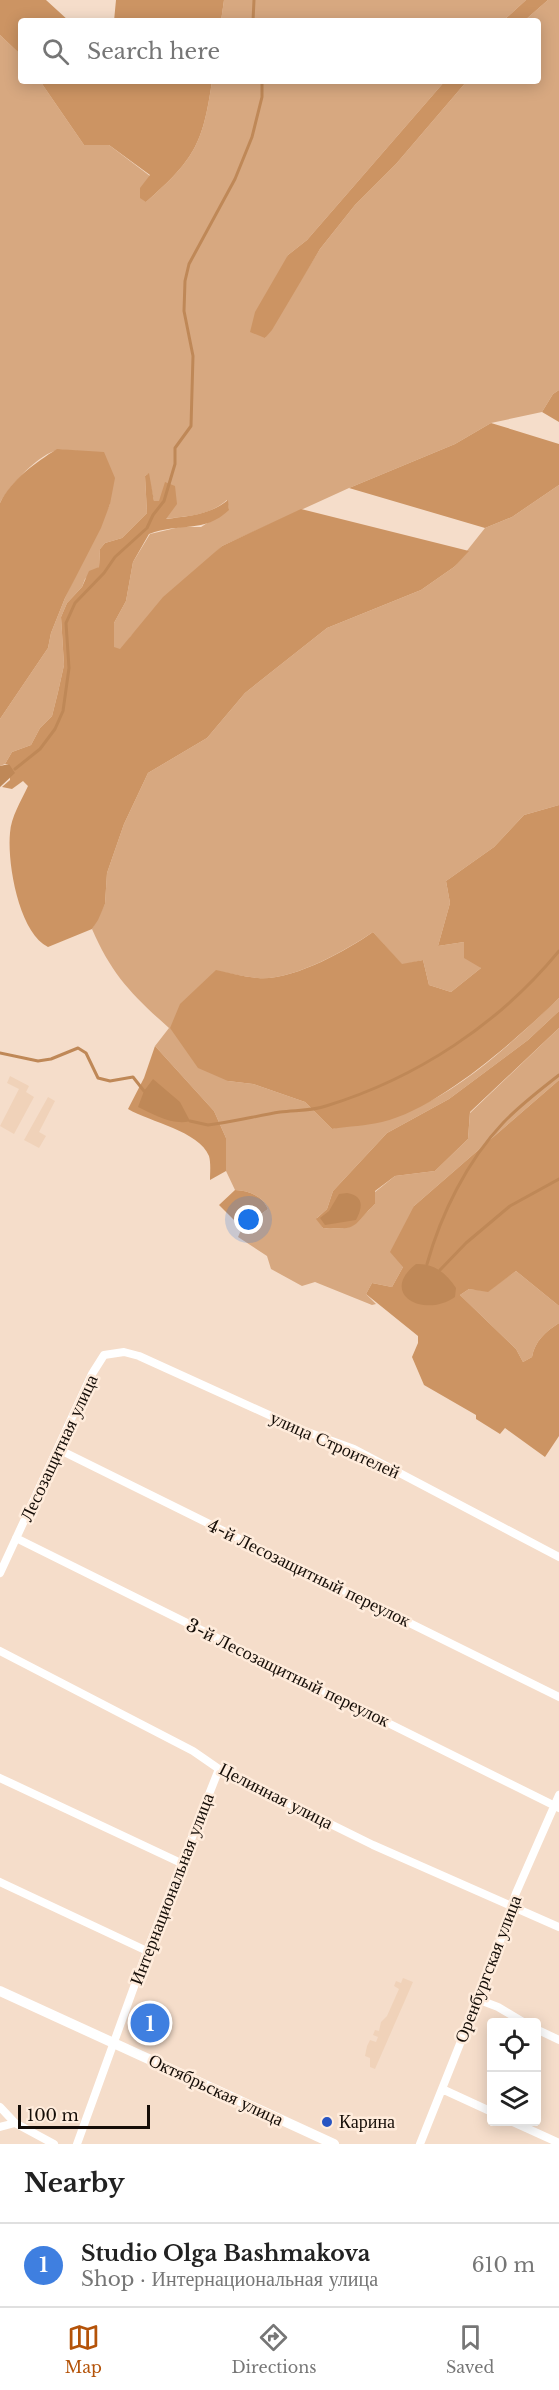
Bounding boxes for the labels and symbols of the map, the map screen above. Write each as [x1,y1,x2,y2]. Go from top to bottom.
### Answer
your location [234,1205,263,1234]
street label: Лесозащитная улица [15,1371,103,1525]
street label: улица Строителей [267,1407,404,1484]
street label: 4-й Лесозащитный переулок [204,1514,414,1632]
street label: 3-й Лесозащитный переулок [183,1614,394,1732]
street label: Целинная улица [215,1758,337,1834]
street label: Интернациональная улица [125,1790,219,1988]
street label: Оренбургская улица [450,1892,526,2046]
pin: 1 [130,2000,170,2046]
street label: Октябрьская улица [145,2049,287,2131]
scale bar [18,2102,150,2130]
place label: Карина [339,2111,395,2133]
marker: Карина [320,2115,334,2129]

